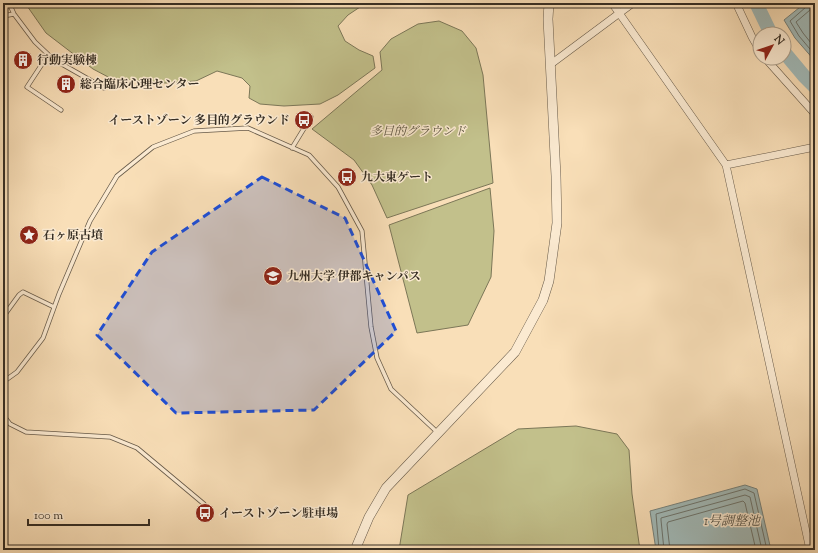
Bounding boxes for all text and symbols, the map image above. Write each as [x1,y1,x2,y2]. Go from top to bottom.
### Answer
north arrow [752,26,792,66]
text: N [769,31,788,49]
building icon: 行動実験棟 [12,49,34,71]
place label: 行動実験棟 [37,52,97,70]
building icon: 総合臨床心理センター [55,73,77,95]
place label: 総合臨床心理センター [80,76,200,94]
bus stop icon: イーストゾーン 多目的グラウンド [293,109,315,131]
place label: イーストゾーン 多目的グラウンド [108,112,290,130]
park label: 多目的グラウンド [370,123,467,141]
bus stop icon: 九大東ゲート [336,166,358,188]
place label: 九大東ゲート [361,169,433,187]
place icon: 石ヶ原古墳 [18,224,40,246]
place label: 石ヶ原古墳 [43,227,103,245]
school or university icon: 九州大学 伊都キャンパス [262,265,284,287]
place label: 九州大学 伊都キャンパス [287,268,421,286]
scale bar [28,501,149,527]
bus stop icon: イーストゾーン駐車場 [194,502,216,524]
place label: イーストゾーン駐車場 [219,505,338,523]
text: 100 m [34,507,63,525]
water label: 1号調整池 [704,513,762,531]

